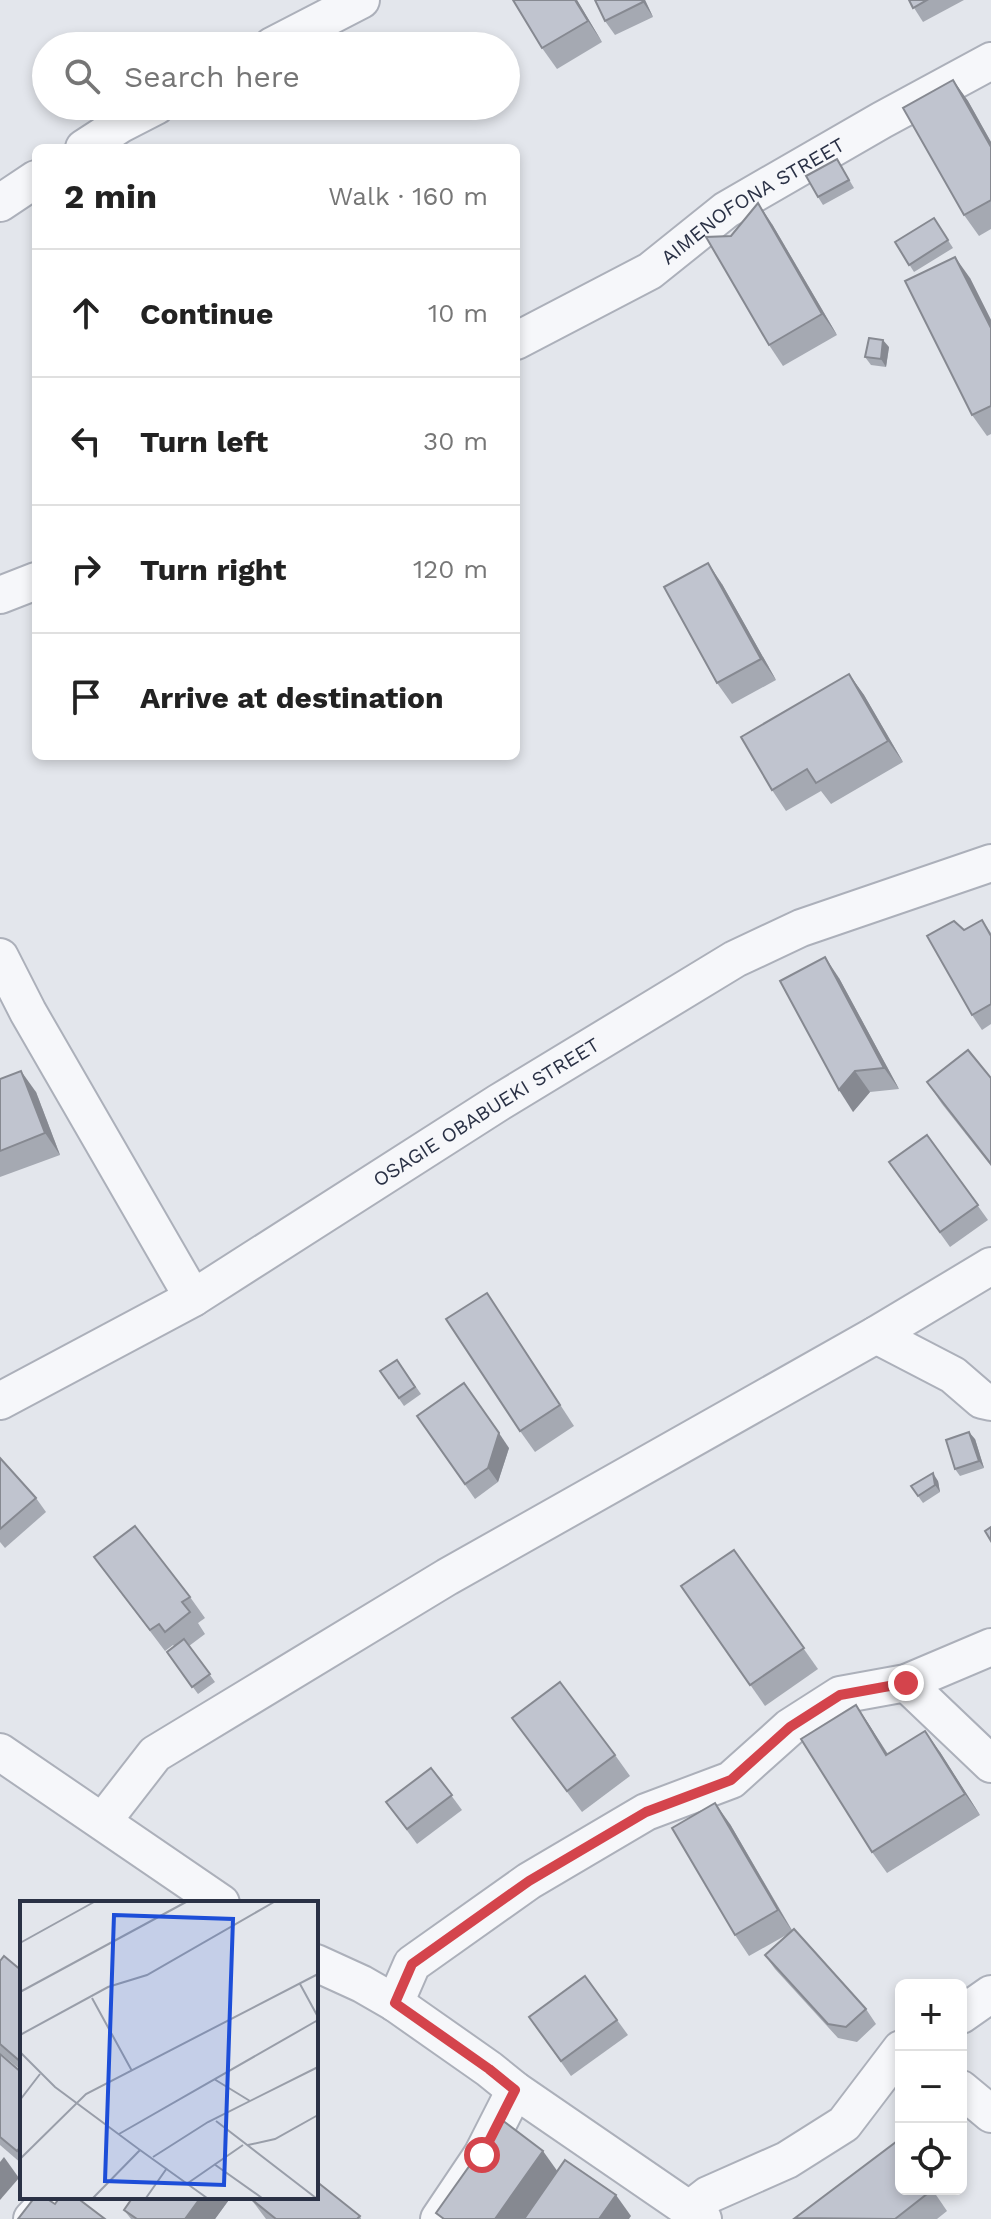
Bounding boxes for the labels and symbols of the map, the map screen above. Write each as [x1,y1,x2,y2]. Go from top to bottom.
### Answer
street label: AIMENOFONA STREET [656,132,849,269]
street label: OSAGIE OBABUEKI STREET [368,1032,604,1192]
route end [888,1665,924,1701]
inset map [20,1901,318,2199]
route start [464,2137,500,2173]

